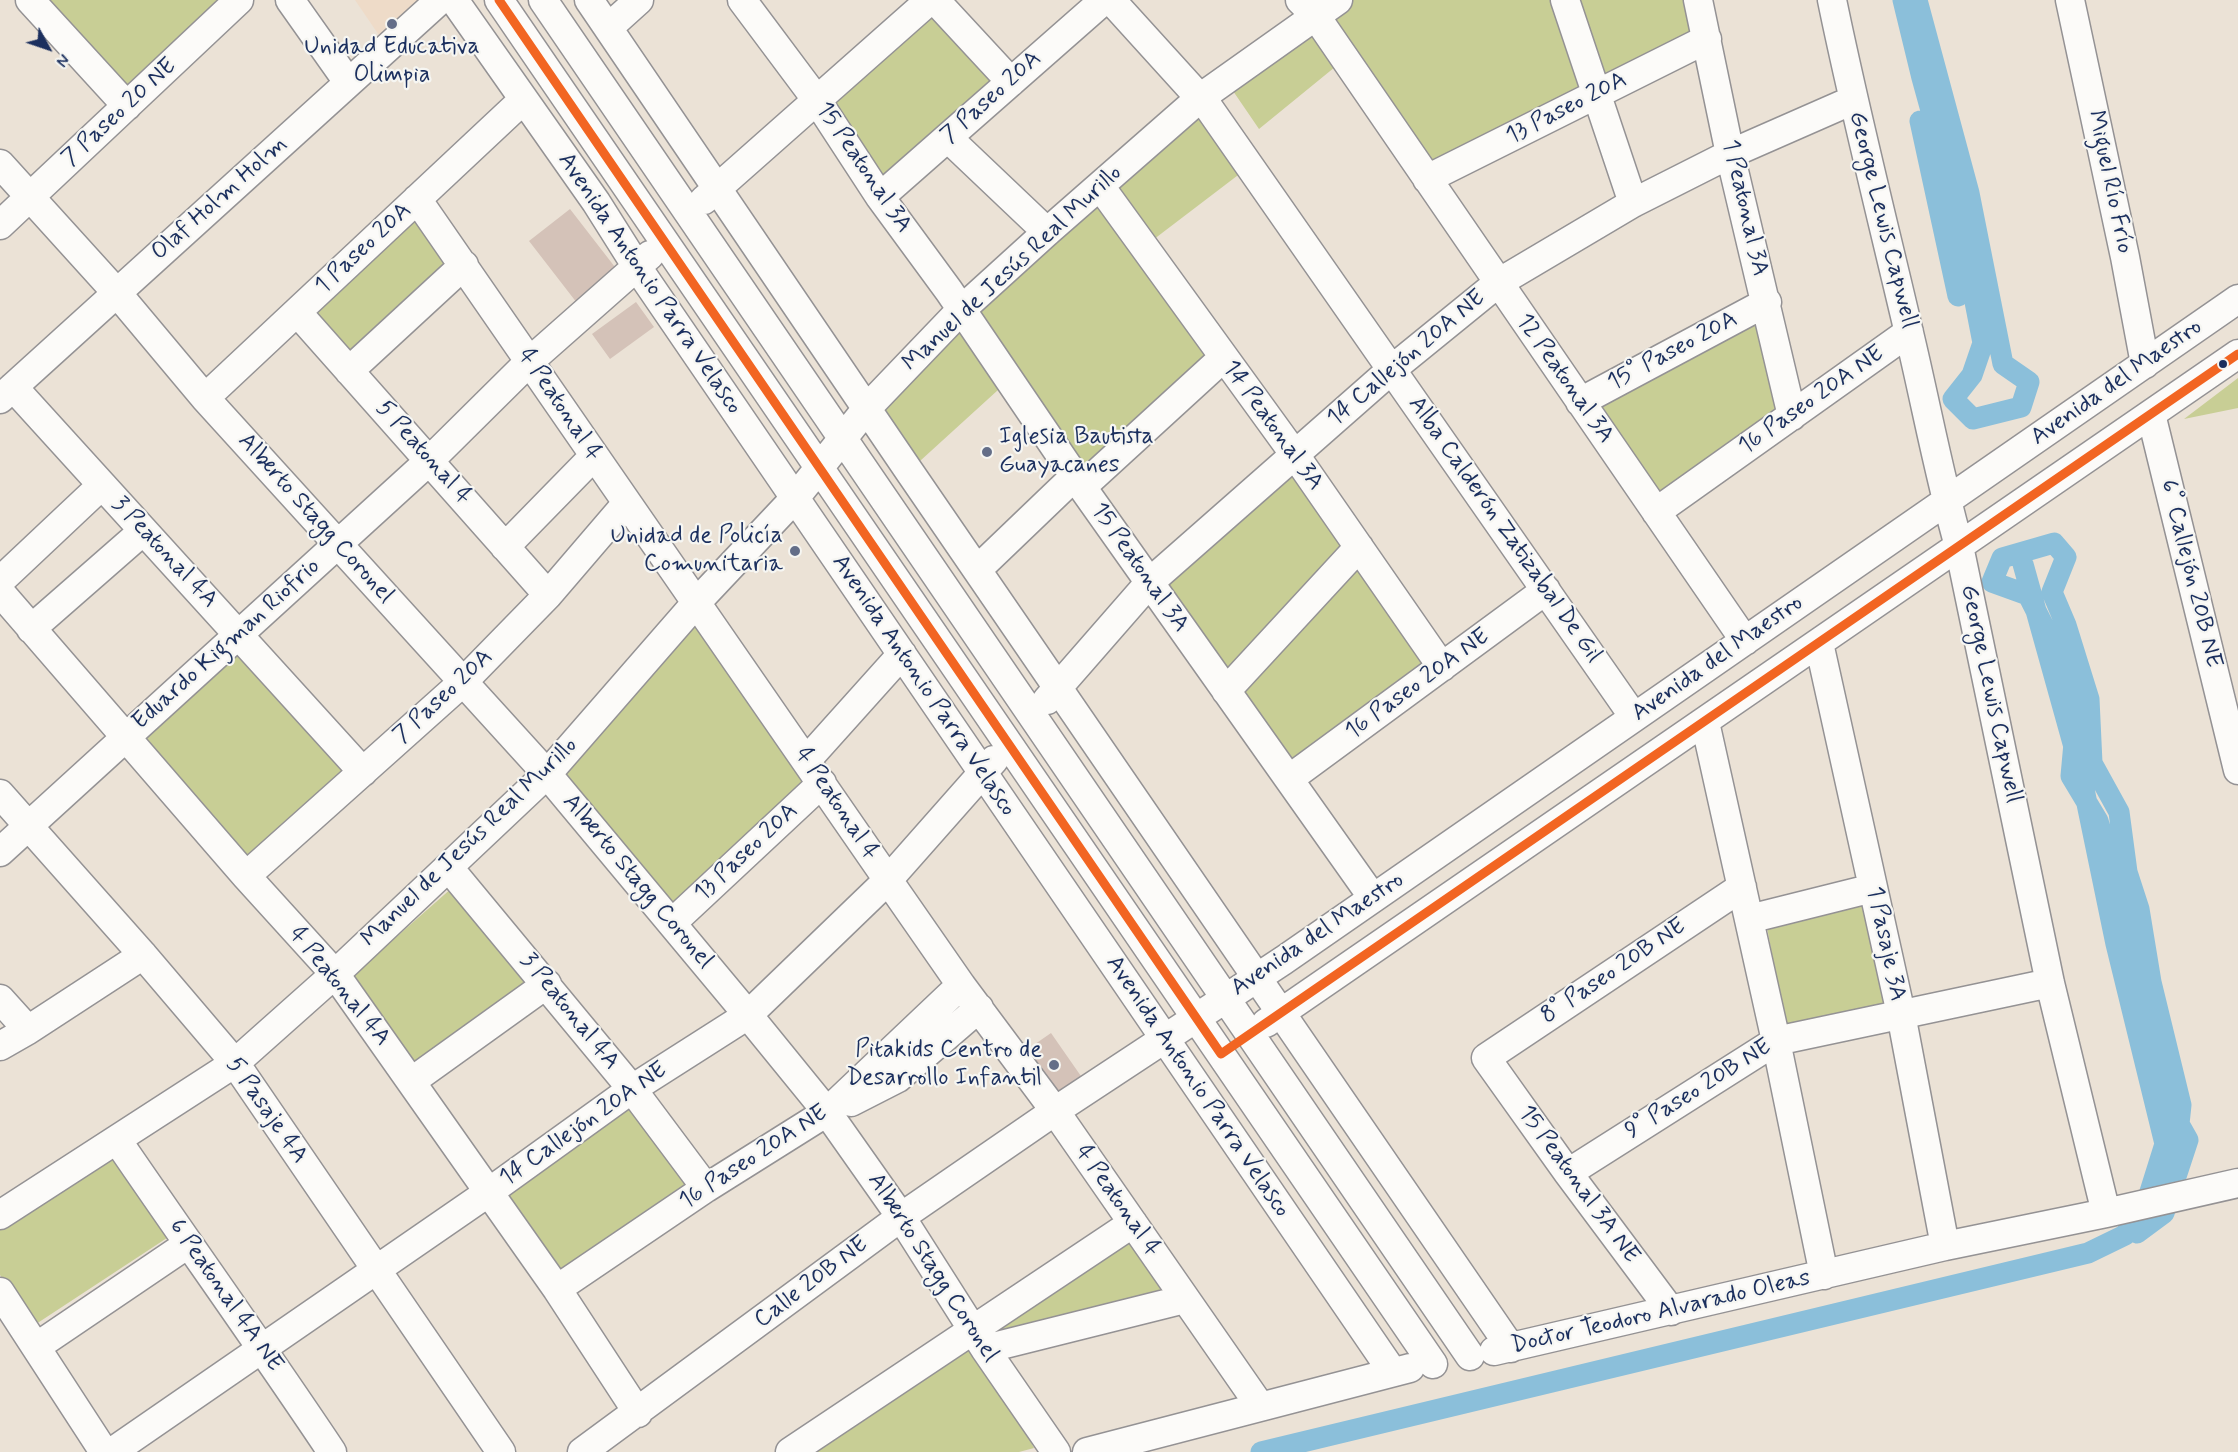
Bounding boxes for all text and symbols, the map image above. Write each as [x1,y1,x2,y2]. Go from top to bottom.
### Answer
marker: Unidad Educativa Olimpia [385,17,399,31]
north arrow [18,18,78,78]
place label: Unidad Educativa Olimpia [304,34,480,90]
street label: 7 Paseo 20A [936,45,1048,151]
street label: 7 Paseo 20 NE [57,53,183,173]
street label: 13 Paseo 20A [1502,66,1632,152]
street label: 15 Peatonal 3A [809,97,917,239]
street label: Miguel Río Frío [2080,108,2138,256]
street label: George Lewis Capwell [1841,109,1923,331]
street label: Olaf Holm Holm [146,130,294,268]
street label: 1 Peatonal 3A [1714,137,1774,279]
street label: Avenida Antonio Parra Velasco [551,148,747,420]
street label: Manuel de Jesús Real Murillo [897,160,1129,378]
street label: 1 Paseo 20A [310,197,418,301]
street label: 14 Callejón 20A NE [1322,284,1492,434]
street label: 15° Paseo 20A [1603,306,1743,398]
street label: 12 Peatonal 3A [1509,309,1619,449]
street label: Avenida del Maestro [2026,313,2208,453]
street label: 16 Paseo 20A NE [1734,340,1890,462]
street label: 4 Peatonal 4 [511,343,607,467]
street label: 14 Peatonal 3A [1215,355,1329,497]
unlabelled marker [2217,358,2229,370]
street label: Alba Calderón Zatizabal De Gil [1401,391,1607,669]
street label: 5 Peatonal 4 [369,395,477,511]
place label: Iglesia Bautista Guayacanes [999,424,1154,480]
street label: Alberto Stagg Coronel [231,428,399,610]
marker: Iglesia Bautista Guayacanes [980,445,994,459]
street label: 6° Callejón 20B NE [2153,477,2227,671]
street label: 3 Peatonal 4A [105,491,223,615]
street label: 15 Peatonal 3A [1084,497,1194,639]
place label: Unidad de Policía Comunitaria [611,523,783,579]
marker: Unidad de Policía Comunitaria [788,544,802,558]
street label: Avenida Antonio Parra Velasco [825,550,1021,822]
street label: Eduardo Kigman Riofrio [127,553,327,737]
street label: George Lewis Capwell [1953,582,2027,806]
street label: Avenida del Maestro [1627,589,1809,729]
street label: 16 Paseo 20A NE [1340,623,1496,747]
street label: 7 Paseo 20A [388,644,500,750]
street label: Manuel de Jesús Real Murillo [356,732,584,954]
street label: 4 Peatonal 4 [788,742,884,866]
street label: Alberto Stagg Coronel [555,789,719,975]
street label: 13 Paseo 20A [689,798,805,908]
street label: Avenida del Maestro [1226,867,1410,1003]
street label: 1 Pasaje 3A [1859,884,1911,1004]
street label: 8° Paseo 20B NE [1536,913,1692,1031]
street label: 4 Peatonal 4A [282,921,396,1053]
street label: 3 Peatonal 4A [513,948,625,1076]
street label: Avenida Antonio Parra Velasco [1099,951,1295,1223]
street label: 9° Paseo 20B NE [1620,1033,1778,1147]
place label: Pitakids Centro de Desarrollo Infantil [847,1037,1042,1093]
street label: 5 Pasaje 4A [219,1052,313,1170]
street label: 14 Callejón 20A NE [495,1056,673,1194]
marker: Pitakids Centro de Desarrollo Infantil [1047,1058,1061,1072]
street label: 16 Paseo 20A NE [674,1099,834,1217]
street label: 15 Peatonal 3A NE [1511,1100,1645,1270]
street label: 4 Peatonal 4 [1068,1140,1166,1262]
street label: Alberto Stagg Coronel [860,1168,1004,1368]
street label: 6 Peatonal 4A NE [161,1214,289,1378]
street label: Calle 20B NE [749,1231,875,1335]
street label: Doctor Teodoro Alvarado Oleas [1509,1265,1813,1361]

